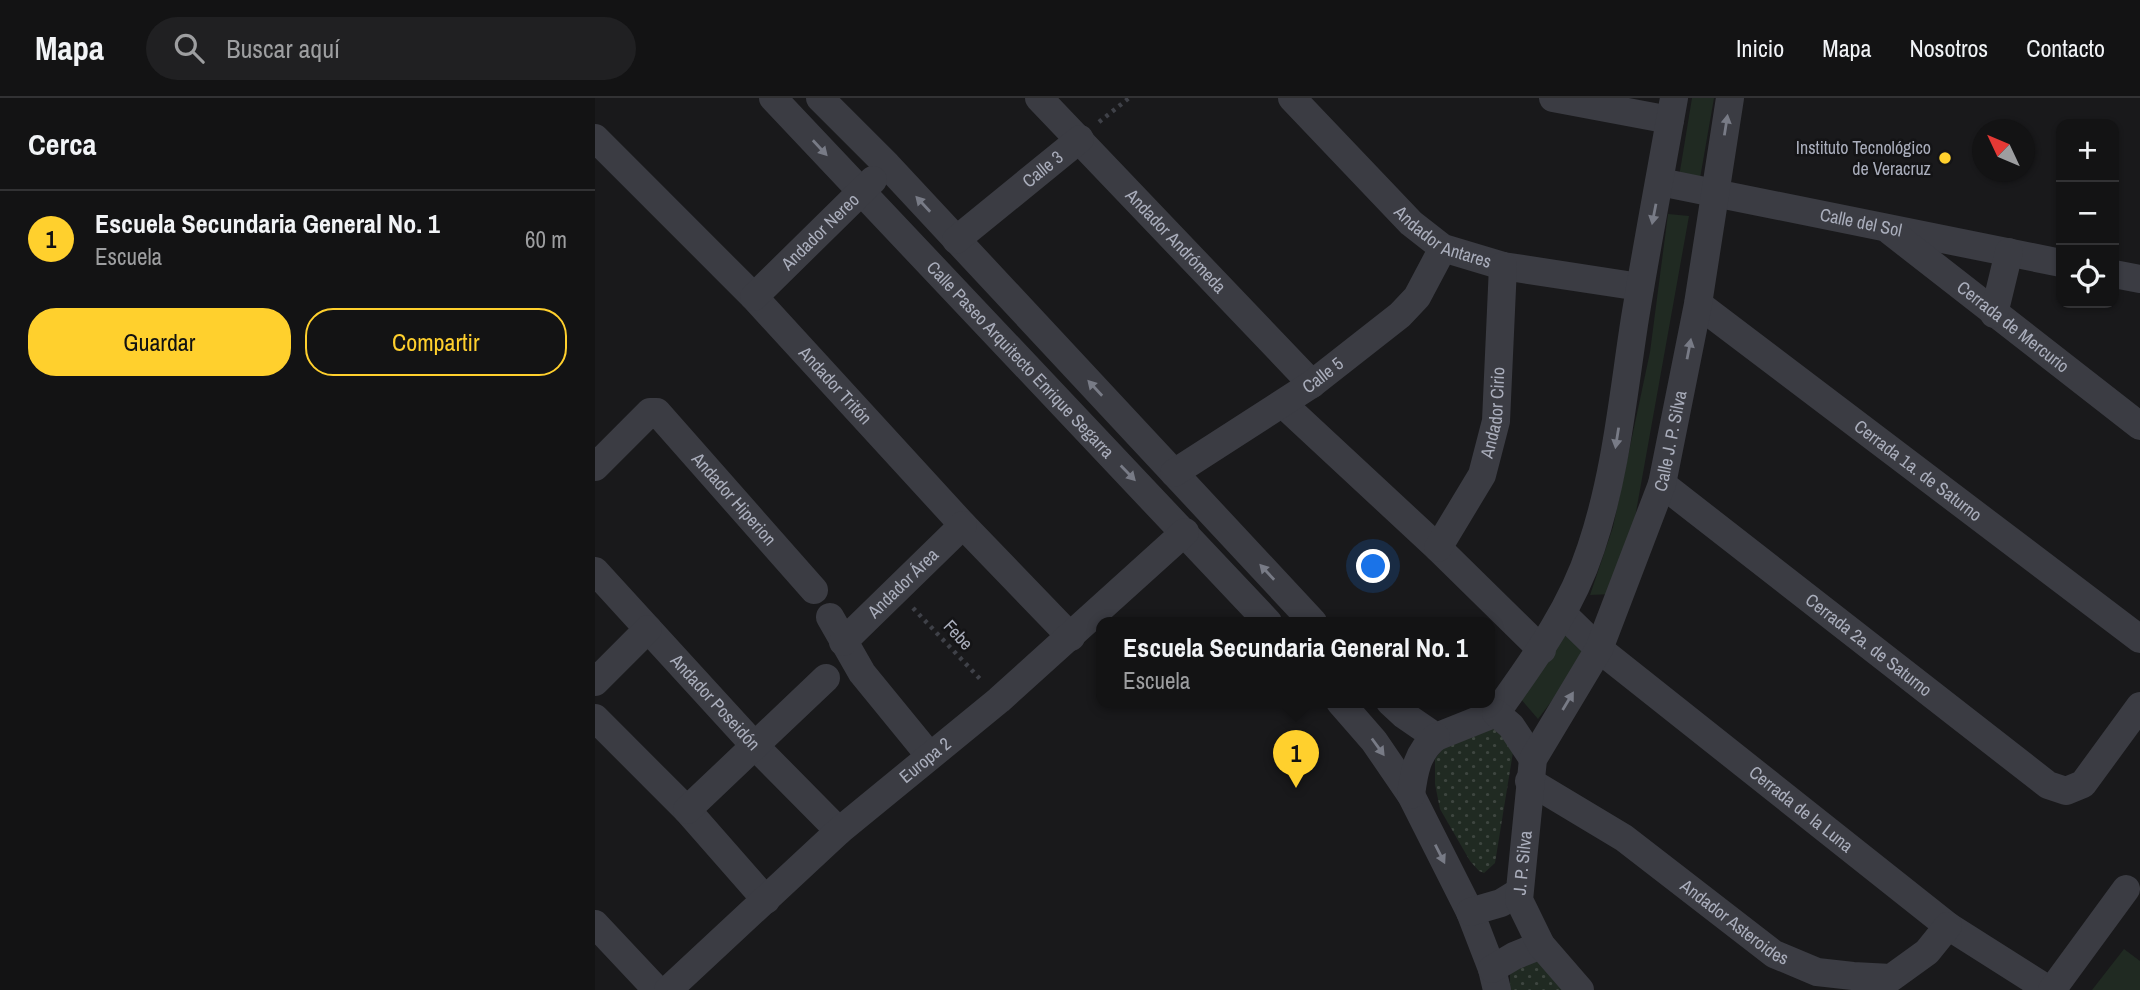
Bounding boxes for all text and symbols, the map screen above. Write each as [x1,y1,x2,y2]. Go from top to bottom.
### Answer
search box [146,17,636,80]
text: Mapa [35,26,104,70]
icon: search [170,29,208,67]
text: Buscar aquí [226,31,340,66]
text: Inicio [1736,32,1784,64]
text: Mapa [1822,32,1871,64]
text: Nosotros [1909,32,1988,64]
text: Contacto [2026,32,2105,64]
one-way arrow [1721,114,1732,136]
north arrow [1972,119,2035,182]
map controls [2056,119,2119,308]
button: + [2056,119,2119,182]
text: Cerca [28,124,96,164]
place label: Instituto Tecnológico de Veracruz [1796,135,1931,181]
one-way arrow [812,139,828,156]
street label: Calle 3 [1017,145,1068,193]
marker: Instituto Tecnológico de Veracruz [1937,150,1953,166]
street label: Andador Andrómeda [1120,182,1232,299]
button: − [2056,182,2119,245]
street label: Andador Nereo [775,187,864,276]
one-way arrow [915,196,931,213]
street label: Andador Antares [1388,199,1494,274]
street label: Calle del Sol [1818,202,1904,243]
one-way arrow [1648,203,1659,225]
text: Escuela Secundaria General No. 1 [95,206,440,241]
text: 1 [46,224,56,255]
text: 60 m [525,224,567,255]
text: Escuela [95,241,162,272]
button: locate [2056,245,2119,308]
street label: Calle Paseo Arquitecto Enrique Segarra [921,255,1120,463]
street label: Cerrada de Mercurio [1952,275,2075,378]
button: Guardar [28,308,291,376]
button: Compartir [305,308,567,376]
one-way arrow [1684,338,1695,360]
street label: Andador Tritón [793,340,878,430]
street label: Calle 5 [1297,351,1348,399]
street label: Andador Cirio [1474,366,1510,462]
one-way arrow [1087,380,1103,397]
street label: Calle J. P. Silva [1647,388,1692,495]
street label: Cerrada 1a. de Saturno [1849,414,1987,527]
one-way arrow [1611,427,1622,449]
street label: Andador Hiperion [686,446,782,551]
one-way arrow [1120,464,1136,481]
street label: Andador Área [861,543,944,624]
your location [1356,549,1390,583]
one-way arrow [1259,564,1275,581]
street label: Cerrada 2a. de Saturno [1800,587,1938,702]
street label: Febe [938,614,979,655]
popup [1096,617,1495,708]
text: Escuela Secundaria General No. 1 [1123,630,1468,665]
street label: Andador Poseidón [664,648,766,756]
text: Escuela [1123,665,1190,696]
one-way arrow [1561,691,1574,710]
pin: 1 [1273,730,1319,788]
street label: Europa 2 [894,731,956,789]
one-way arrow [1371,738,1385,756]
street label: Cerrada de la Luna [1744,760,1859,858]
street label: J. P. Silva [1507,829,1538,896]
one-way arrow [1434,844,1446,864]
street label: Andador Asteroides [1675,873,1792,971]

